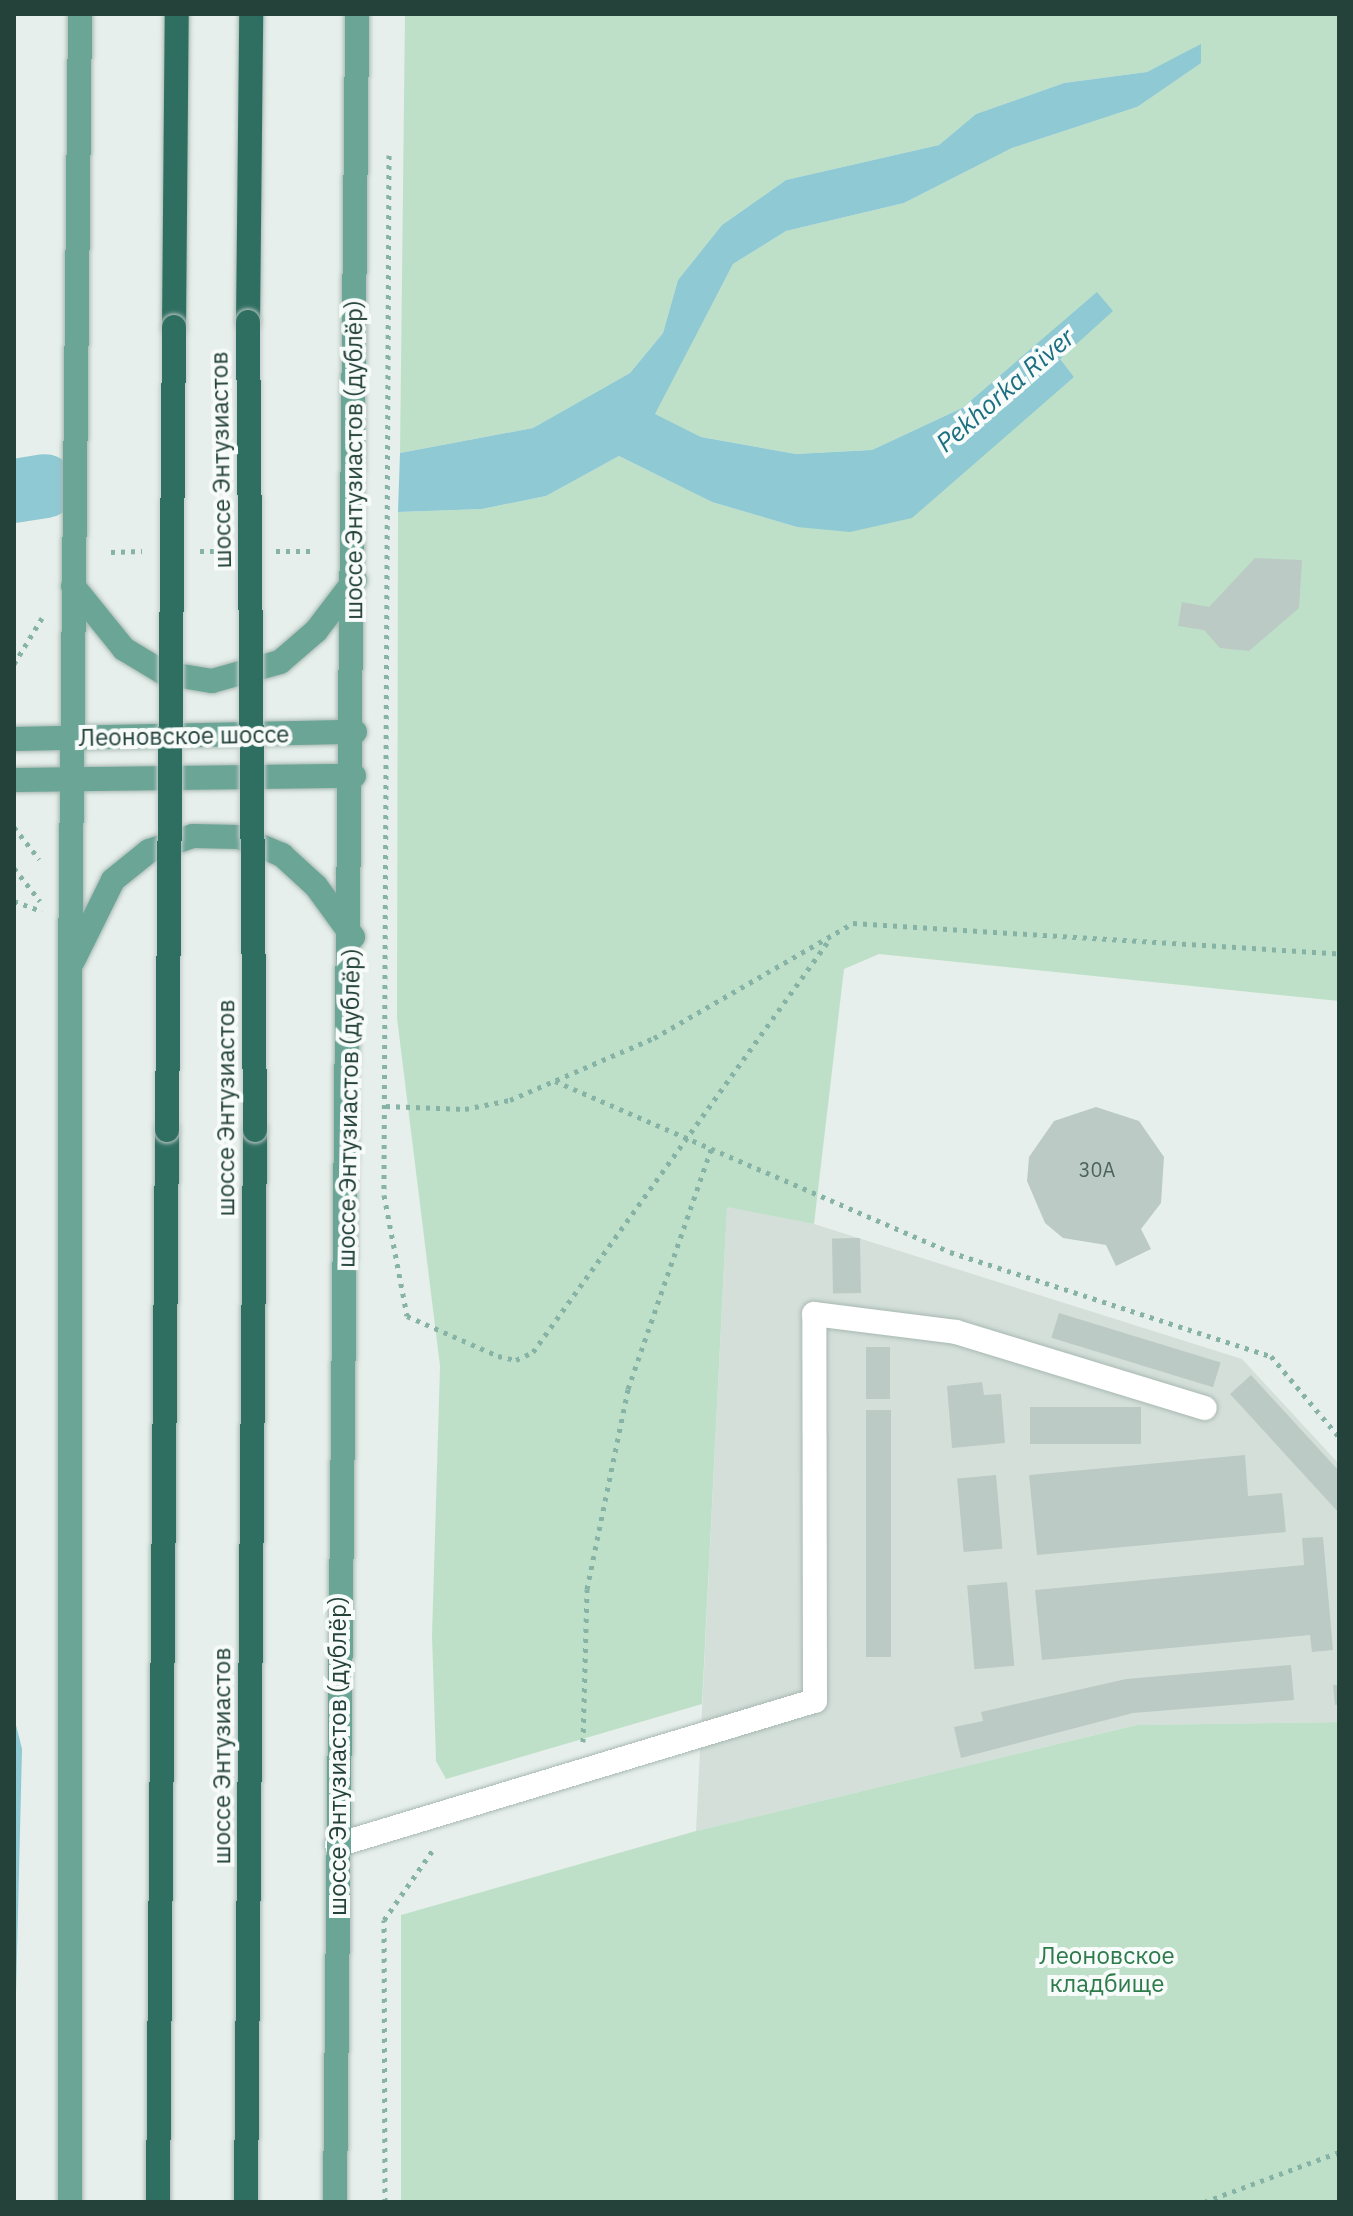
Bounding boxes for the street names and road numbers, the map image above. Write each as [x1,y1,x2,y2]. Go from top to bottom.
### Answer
street label: шоссе Энтузиастов (дублёр) [340,300,368,620]
street label: шоссе Энтузиастов [205,351,237,569]
street label: Леоновское шоссе [78,720,290,752]
street label: шоссе Энтузиастов (дублёр) [332,948,366,1268]
street label: шоссе Энтузиастов [212,999,240,1217]
street label: шоссе Энтузиастов (дублёр) [324,1596,352,1916]
street label: шоссе Энтузиастов [208,1647,236,1865]

